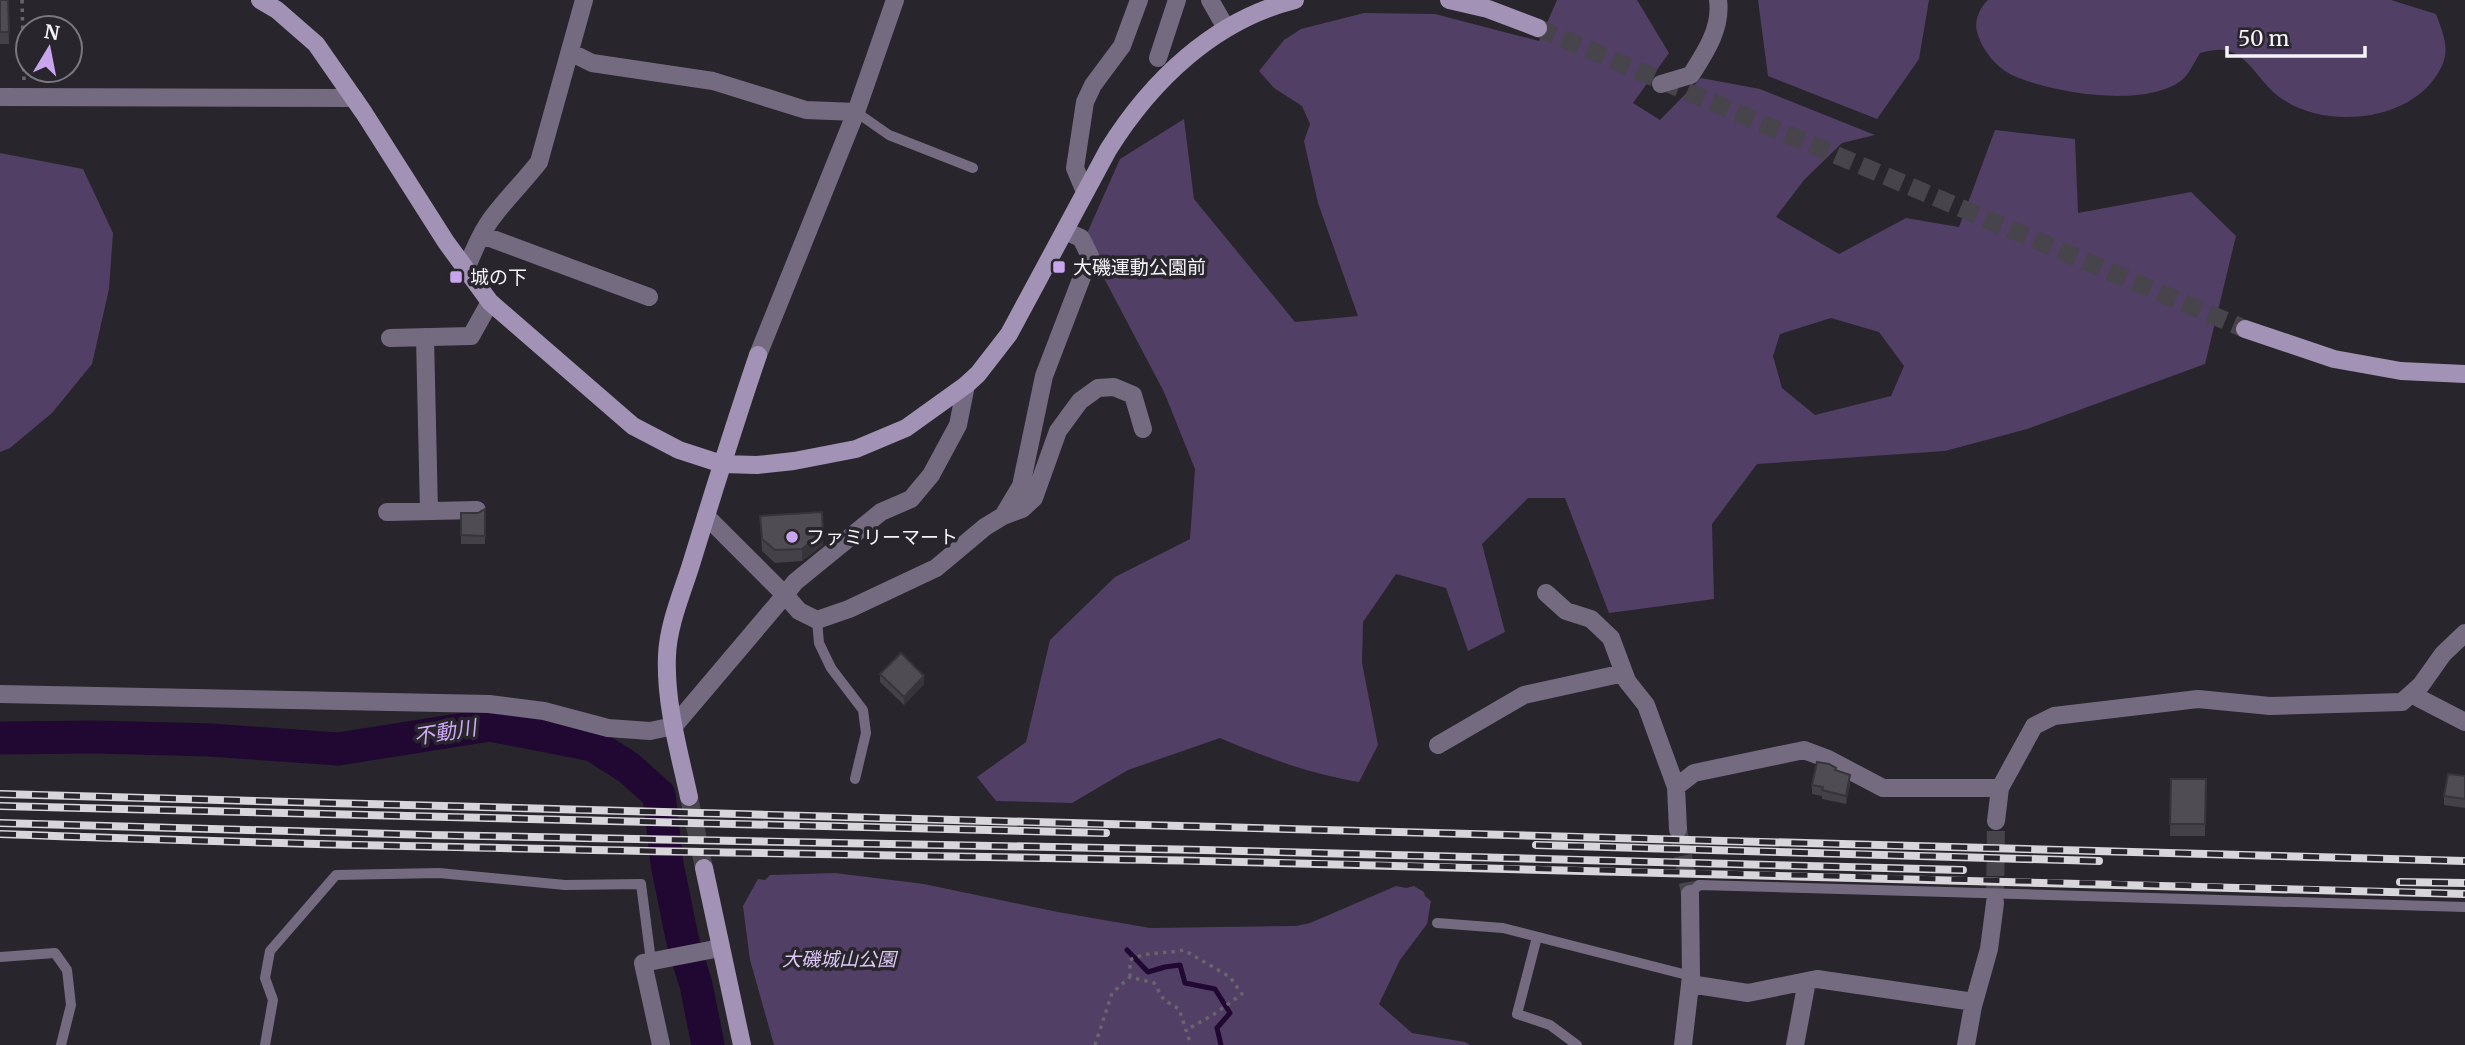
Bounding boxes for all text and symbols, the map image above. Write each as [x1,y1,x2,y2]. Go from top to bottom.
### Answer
north arrow [14,14,84,84]
scale bar [2227,14,2365,58]
text: N [42,19,61,45]
text: 50 m [2238,25,2289,52]
place label: 大磯運動公園前 [1073,255,1206,279]
marker: 大磯運動公園前 [1051,259,1067,275]
place label: 城の下 [470,265,527,289]
marker: 城の下 [448,269,464,285]
place label: ファミリーマート [806,525,958,549]
marker: ファミリーマート [784,529,800,545]
water label: 不動川 [412,713,480,750]
park label: 大磯城山公園 [782,947,899,971]

